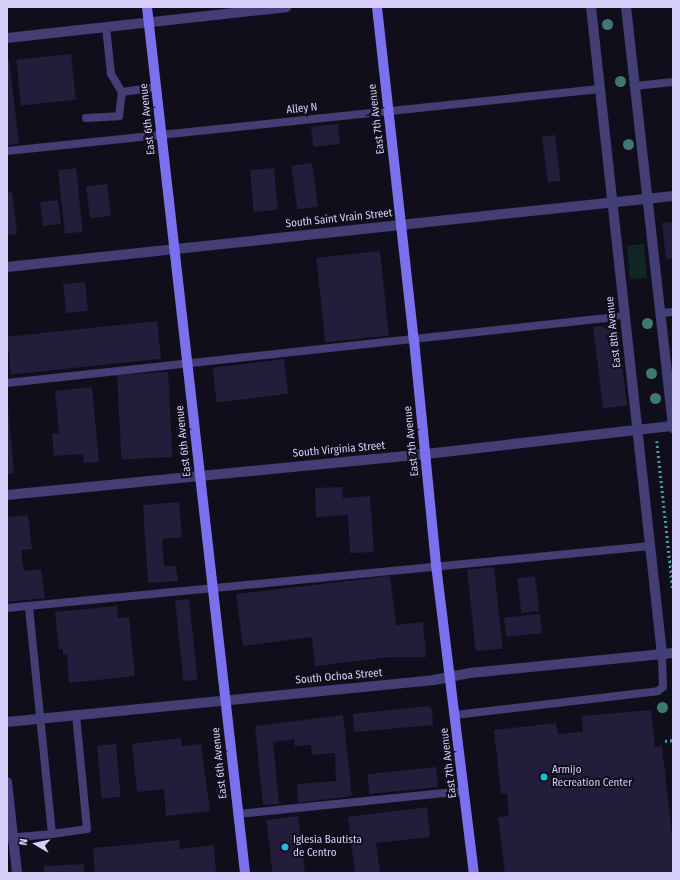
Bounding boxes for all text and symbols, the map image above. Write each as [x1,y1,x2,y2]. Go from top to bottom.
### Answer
street label: East 6th Avenue [138,83,158,155]
street label: East 7th Avenue [366,83,388,155]
street label: Alley N [286,101,318,117]
street label: South Saint Vrain Street [285,207,393,231]
street label: East 8th Avenue [604,296,624,368]
street label: East 6th Avenue [174,405,194,477]
street label: East 7th Avenue [402,405,422,477]
street label: South Virginia Street [292,439,386,461]
street label: South Ochoa Street [295,667,383,687]
street label: East 6th Avenue [210,727,230,799]
street label: East 7th Avenue [438,727,460,799]
place label: Armijo Recreation Center [552,764,632,790]
marker: Armijo Recreation Center [539,772,549,782]
north arrow [16,824,56,864]
place label: Iglesia Bautista de Centro [293,834,362,860]
text: N [17,838,31,846]
marker: Iglesia Bautista de Centro [280,842,290,852]

